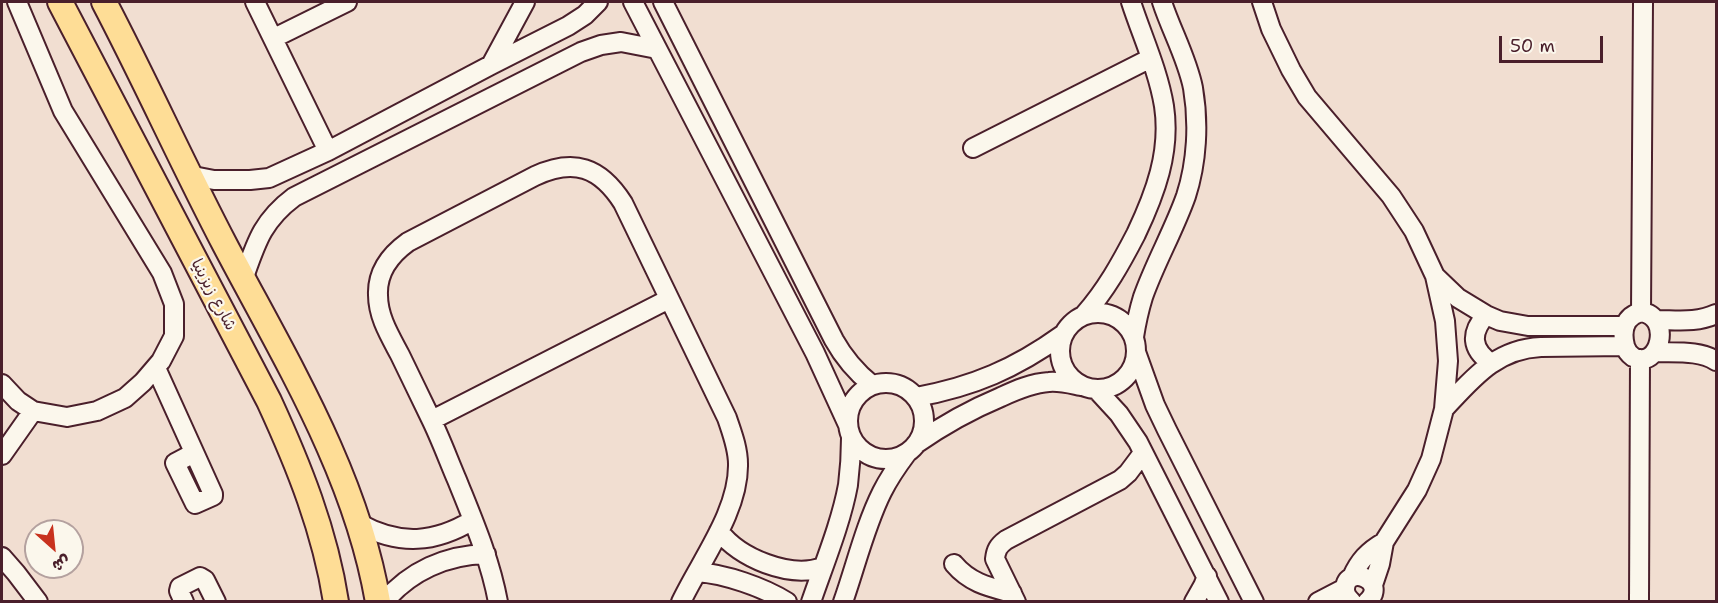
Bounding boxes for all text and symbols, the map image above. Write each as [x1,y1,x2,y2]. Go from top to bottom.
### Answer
scale bar [1502,24,1606,62]
text: 50 m [1510,34,1555,58]
street label: شارع زيزينيا [186,256,240,334]
north arrow [24,519,84,579]
text: ش [49,550,74,577]

